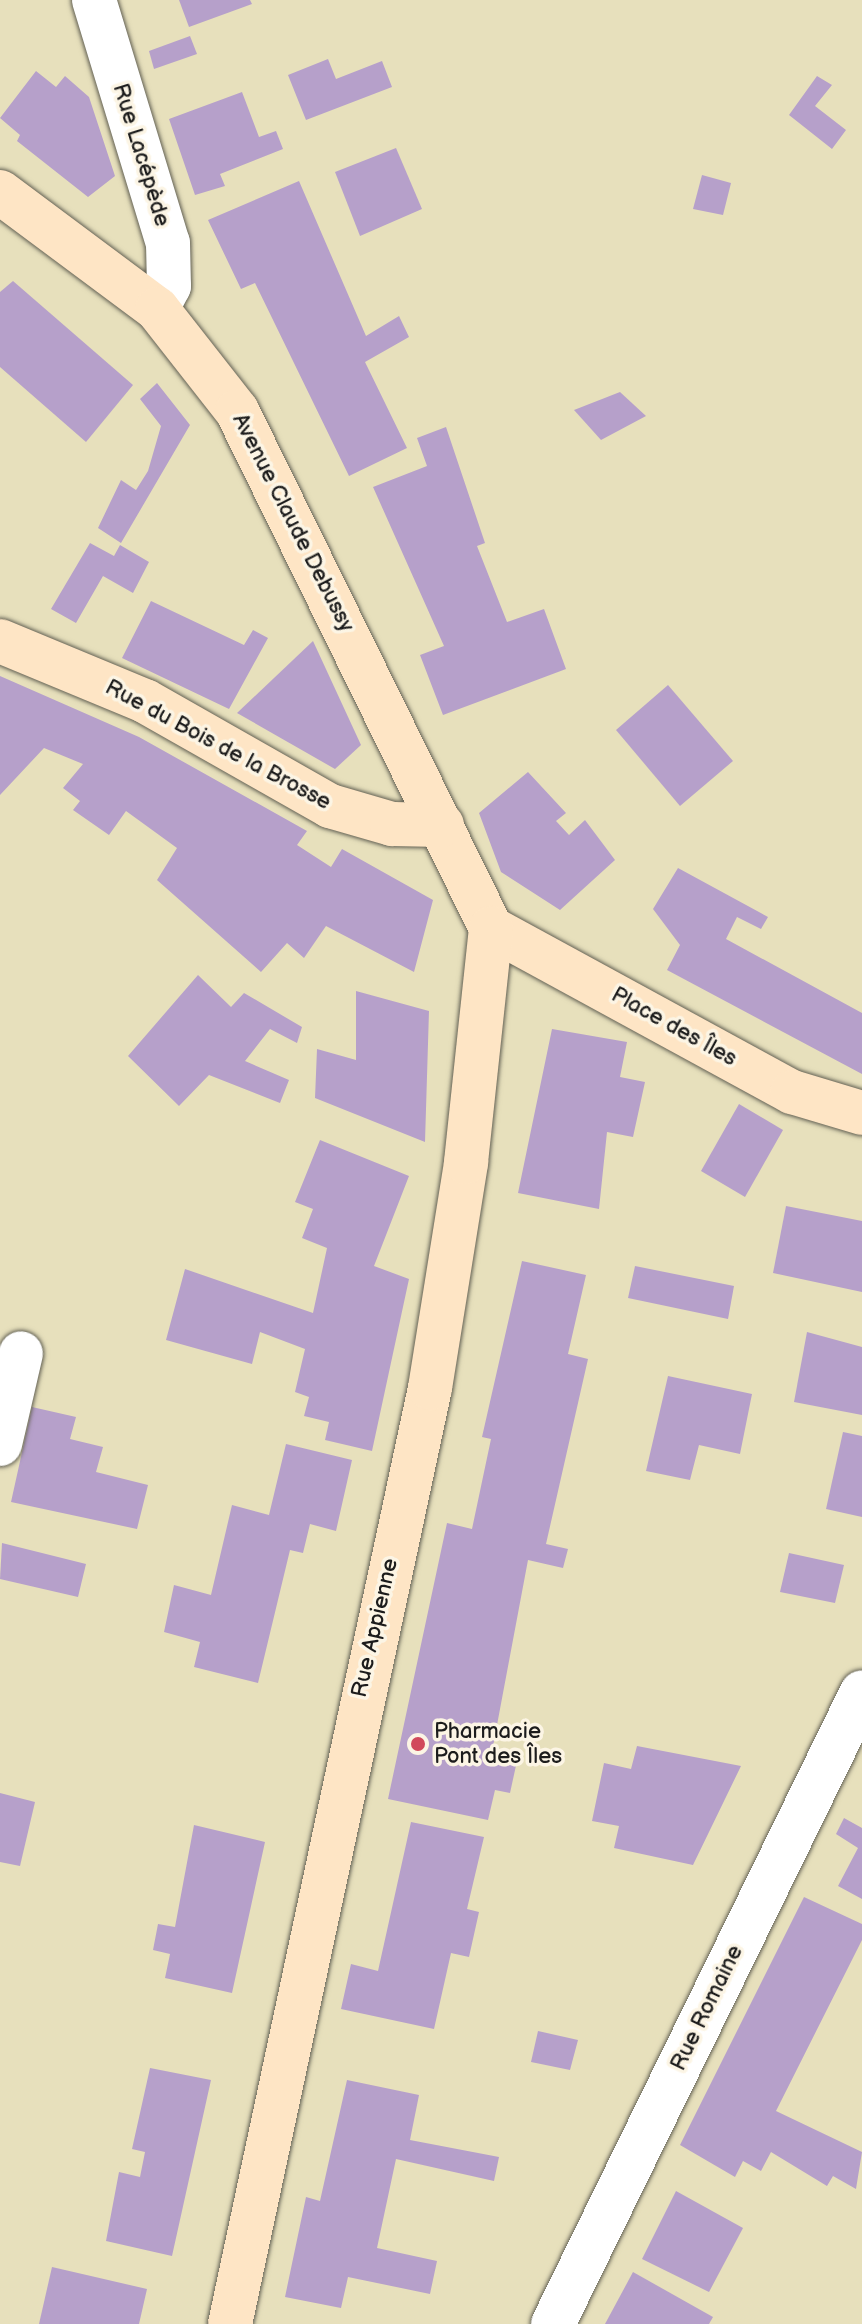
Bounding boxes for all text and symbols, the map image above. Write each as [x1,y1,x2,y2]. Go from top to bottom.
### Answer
street label: Rue Lacépède [107,80,175,230]
street label: Avenue Claude Debussy [226,409,360,637]
street label: Rue du Bois de la Brosse [101,674,335,816]
street label: Place des Îles [607,982,741,1072]
street label: Rue Appienne [346,1556,404,1700]
place label: Pharmacie Pont des Îles [434,1718,562,1770]
marker: Pharmacie Pont des Îles [409,1735,427,1753]
street label: Rue Romaine [665,1941,749,2075]

